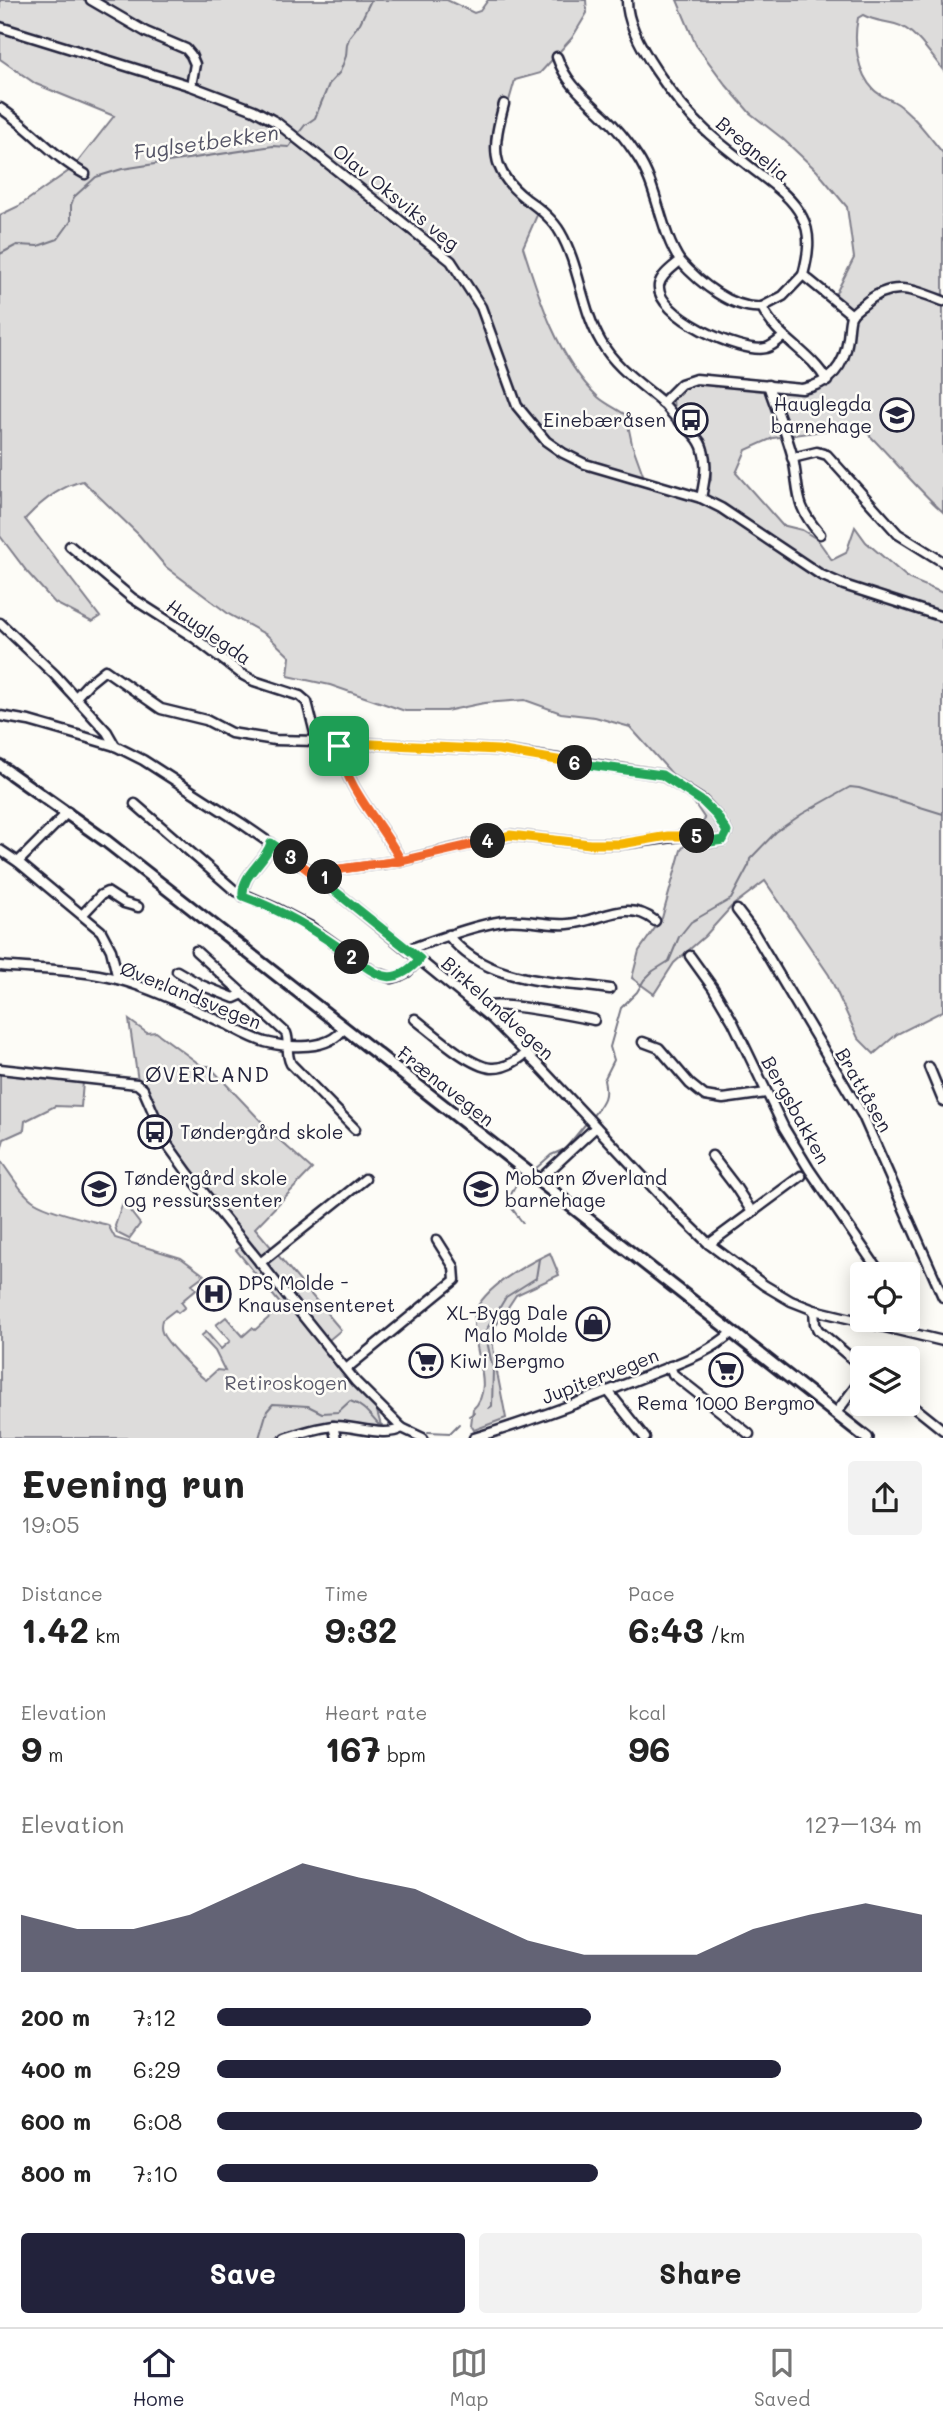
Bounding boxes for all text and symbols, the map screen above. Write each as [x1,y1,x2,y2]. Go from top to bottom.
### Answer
street label: Bregnelia [711,110,795,187]
water label: Fuglsetbekken [131,118,280,165]
street label: Olav Oksviks veg [328,138,465,255]
place label: Hauglegda barnehage [771,391,872,438]
school or university icon: Hauglegda barnehage [878,396,916,434]
bus stop icon: Einebæråsen [672,401,710,439]
place label: Einebæråsen [543,407,666,432]
street label: Hauglegda [162,593,257,670]
pin [309,716,369,776]
icon: arrive [320,727,358,765]
pin: 6 [558,746,592,780]
text: 6 [569,750,580,775]
pin: 5 [680,818,714,854]
text: 5 [691,823,702,848]
pin: 4 [470,824,505,858]
text: 4 [481,828,494,853]
pin: 3 [274,840,308,874]
text: 3 [285,844,296,869]
pin: 1 [308,860,342,894]
text: 1 [320,864,329,889]
pin: 2 [334,940,370,974]
text: 2 [346,944,357,969]
street label: Birkelandvegen [437,950,560,1065]
street label: Øverlandsvegen [117,955,265,1034]
street label: Frænavegen [393,1040,500,1131]
street label: Brattåsen [830,1043,899,1136]
street label: Bergsbakken [756,1051,836,1168]
district label: ØVERLAND [145,1060,271,1087]
bus stop icon: Tøndergård skole [136,1113,174,1151]
place label: Tøndergård skole [180,1119,344,1144]
place label: Tøndergård skole og ressurssenter [124,1165,288,1212]
place label: Mobarn Øverland barnehage [505,1165,667,1212]
school or university icon: Tøndergård skole og ressurssenter [80,1170,118,1208]
school or university icon: Mobarn Øverland barnehage [462,1170,500,1208]
map controls [850,1262,920,1416]
button: locate [850,1262,920,1332]
place label: DPS Molde - Knausensenteret [238,1270,395,1317]
hospital icon: DPS Molde - Knausensenteret [195,1275,233,1313]
place label: XL-Bygg Dale Malo Molde [446,1300,568,1347]
shop icon: XL-Bygg Dale Malo Molde [574,1305,612,1343]
supermarket icon: Kiwi Bergmo [407,1342,445,1380]
street label: Jupitervegen [538,1342,662,1409]
button: layers [850,1346,920,1416]
place label: Kiwi Bergmo [450,1348,565,1373]
supermarket icon: Rema 1000 Bergmo [707,1351,745,1389]
park label: Retiroskogen [225,1370,347,1395]
place label: Rema 1000 Bergmo [637,1390,815,1415]
text: Evening run [21,1458,245,1508]
button: share [848,1461,922,1535]
text: 19:05 [21,1509,80,1539]
text: Distance [21,1581,103,1606]
text: Time [325,1581,368,1606]
text: Pace [628,1581,675,1606]
text: 1.42 [21,1606,89,1652]
text: 9:32 [325,1606,397,1652]
text: 6:43 [628,1606,704,1652]
text: km [89,1623,120,1648]
text: /km [704,1623,745,1648]
text: Elevation [21,1700,106,1725]
text: Heart rate [325,1700,427,1725]
text: kcal [628,1700,666,1725]
text: 9 [21,1725,42,1771]
text: 167 [325,1725,381,1771]
text: 96 [628,1725,671,1771]
text: m [42,1742,63,1767]
text: bpm [381,1742,426,1767]
text: Elevation [21,1809,124,1839]
text: 127–134 m [804,1809,922,1839]
text: 200 m [21,2002,90,2032]
text: 7:12 [133,2002,176,2032]
text: 400 m [21,2054,92,2084]
text: 6:29 [133,2054,180,2084]
text: 600 m [21,2106,91,2136]
text: 6:08 [133,2106,182,2136]
text: 800 m [21,2158,91,2188]
text: 7:10 [133,2158,177,2188]
button: Save [21,2233,465,2313]
button: Share [479,2233,922,2313]
tab: Home [133,2344,184,2411]
tab: Map [450,2344,489,2411]
tab: Saved [754,2344,810,2411]

